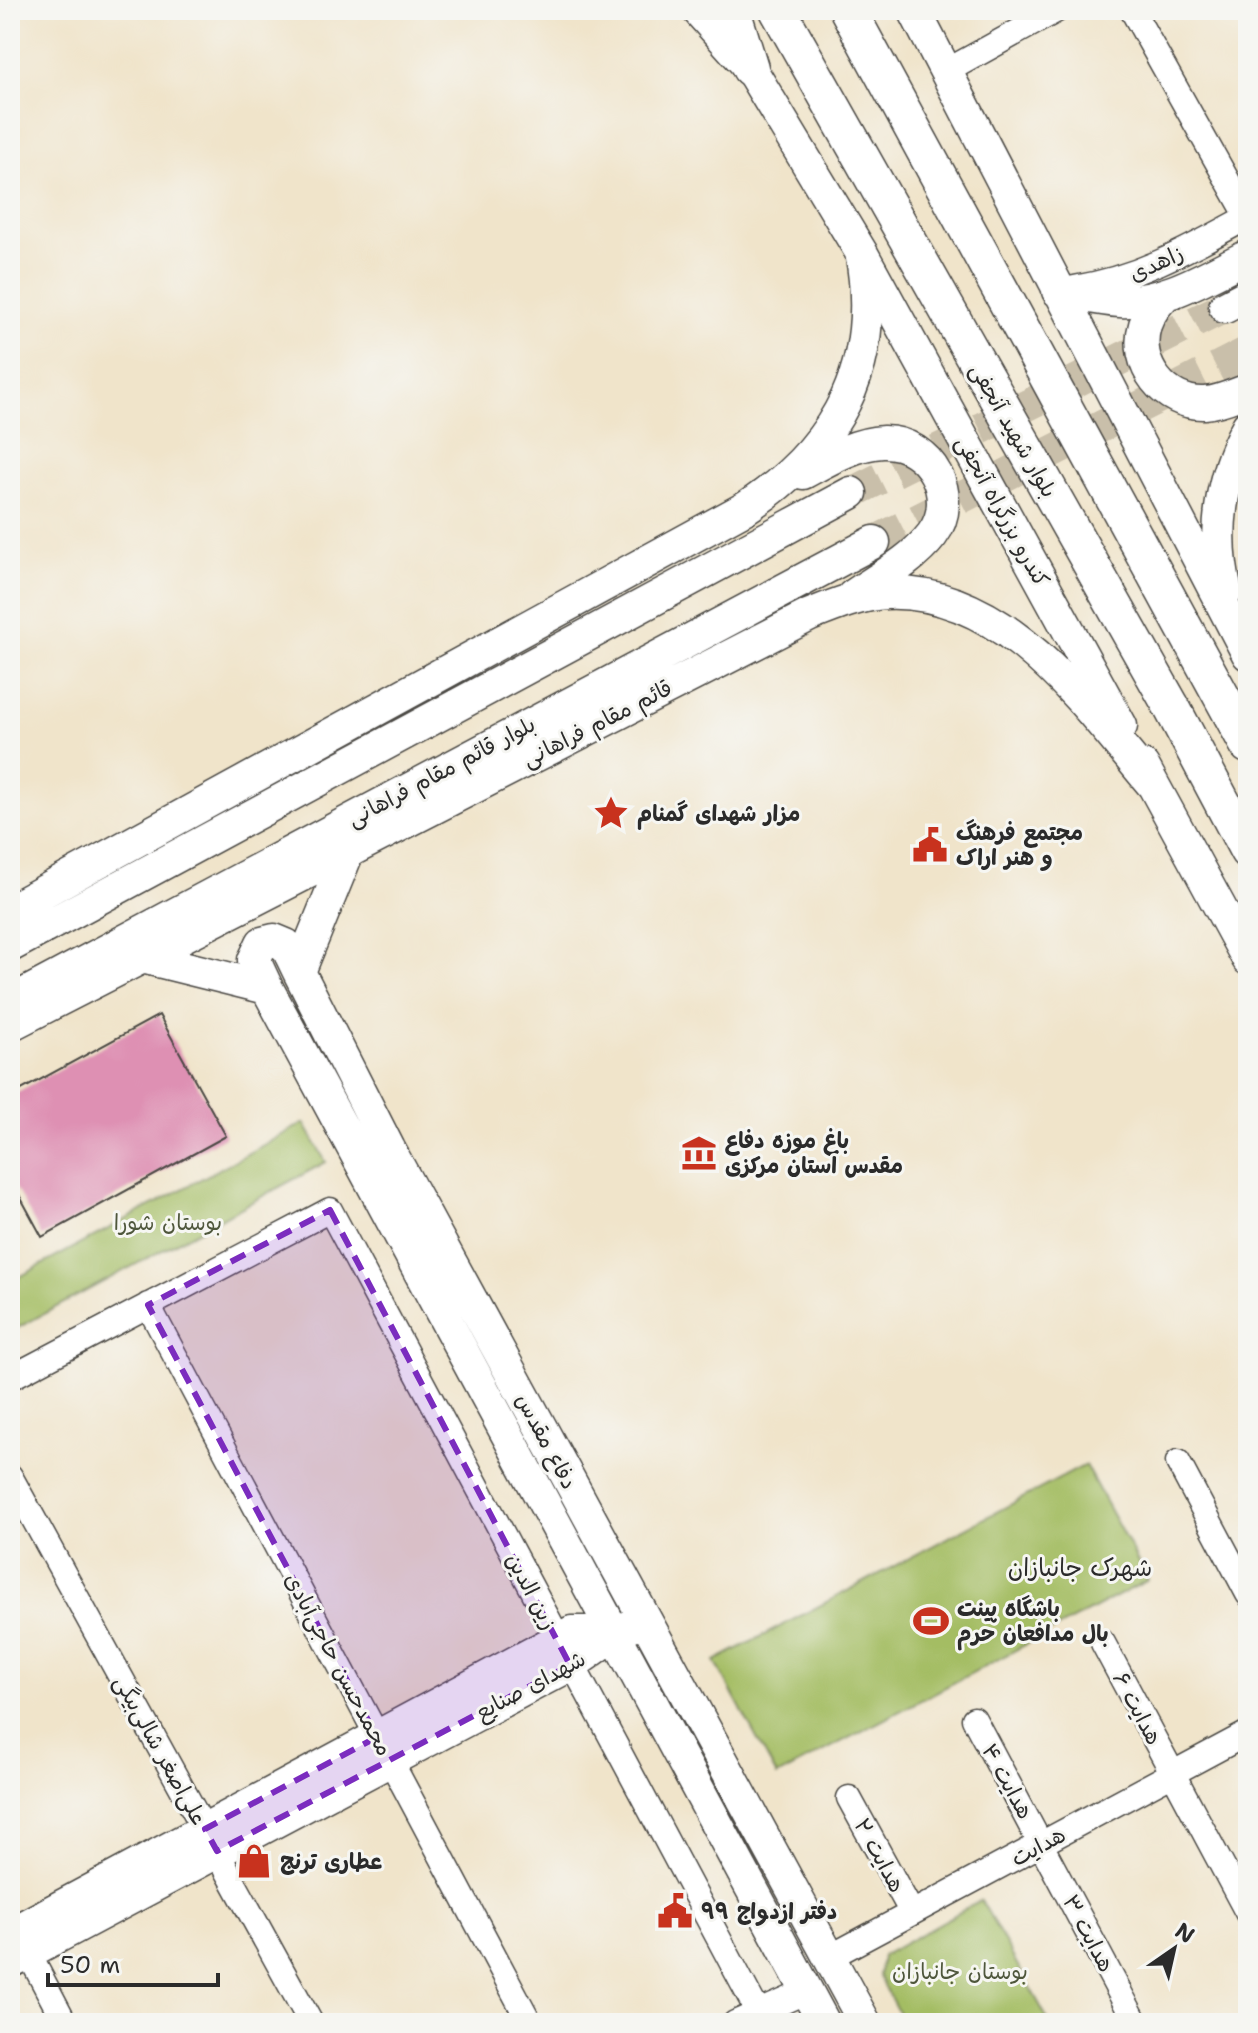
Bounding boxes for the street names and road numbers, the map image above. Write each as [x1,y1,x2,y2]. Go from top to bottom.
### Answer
street label: زاهدی [1124,238,1188,289]
street label: بلوار شهید آنجفی [963,358,1064,503]
street label: کندرو بزرگراه آنجفی [949,431,1056,592]
street label: قائم مقام فراهانی [517,673,678,776]
street label: بلوار قائم مقام فراهانی [342,710,541,835]
street label: دفاع مقدس [508,1388,584,1495]
street label: زین الدین [499,1548,564,1635]
street label: محمدحسن حاجی‌آبادی [278,1568,399,1761]
street label: شهدای صنایع [470,1644,592,1728]
street label: هدایت ۶ [1106,1667,1169,1750]
street label: علی‌اصغر شالی‌بیگی [107,1670,214,1830]
street label: هدایت ۴ [975,1738,1040,1824]
street label: هدایت ۲ [847,1813,912,1897]
street label: هدایت [1006,1820,1071,1873]
street label: هدایت ۳ [1056,1890,1121,1977]

